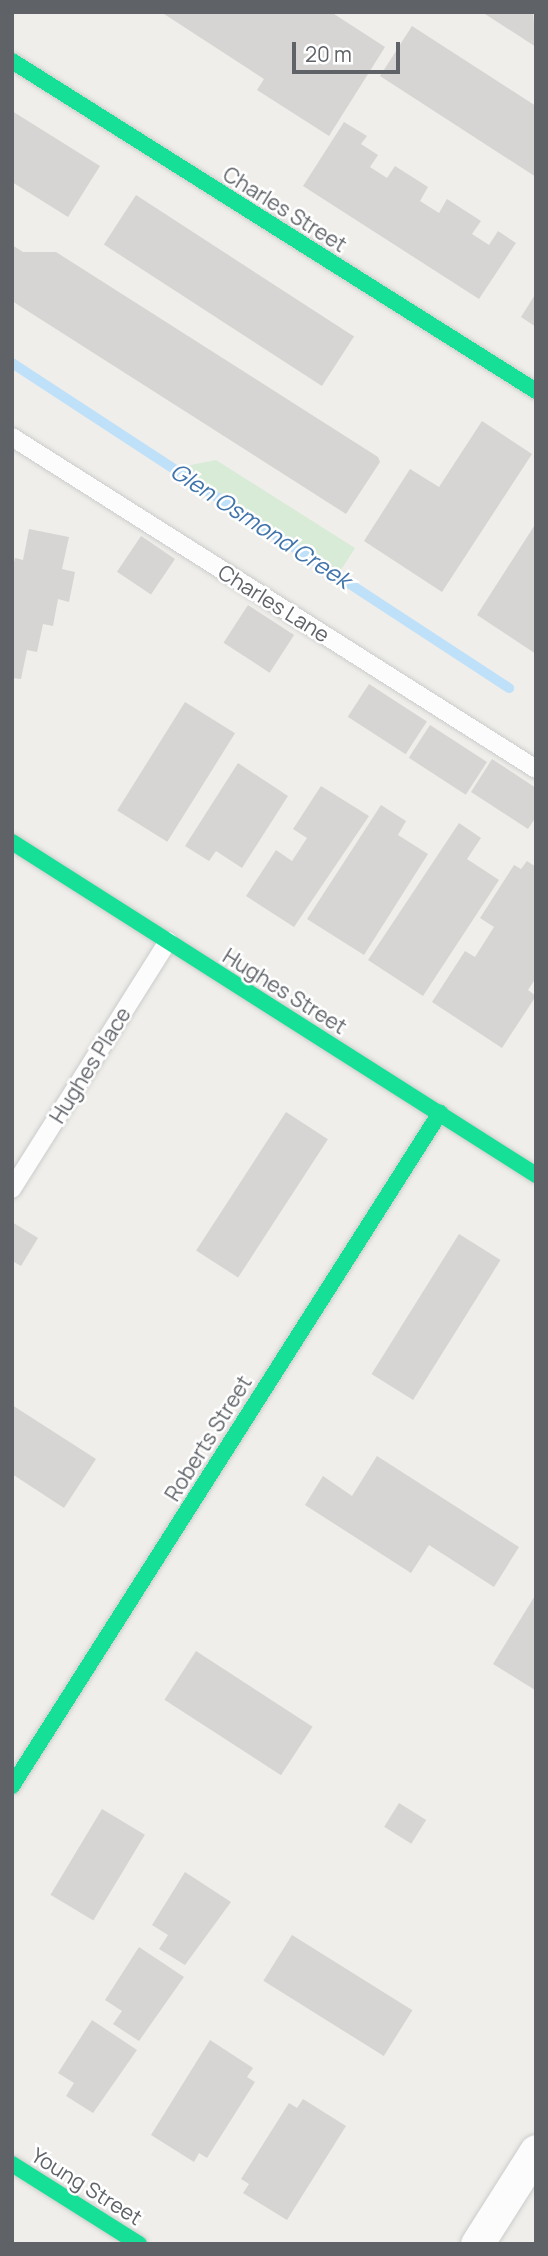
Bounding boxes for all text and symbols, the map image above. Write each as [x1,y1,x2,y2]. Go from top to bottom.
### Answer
scale bar [296,28,405,72]
text: 20 m [305,40,352,68]
street label: Charles Street [219,161,351,257]
water label: Glen Osmond Creek [166,456,356,594]
street label: Charles Lane [214,559,334,647]
street label: Hughes Street [219,943,351,1039]
street label: Hughes Place [44,1002,136,1128]
street label: Roberts Street [159,1371,257,1505]
street label: Young Street [27,2142,147,2230]

